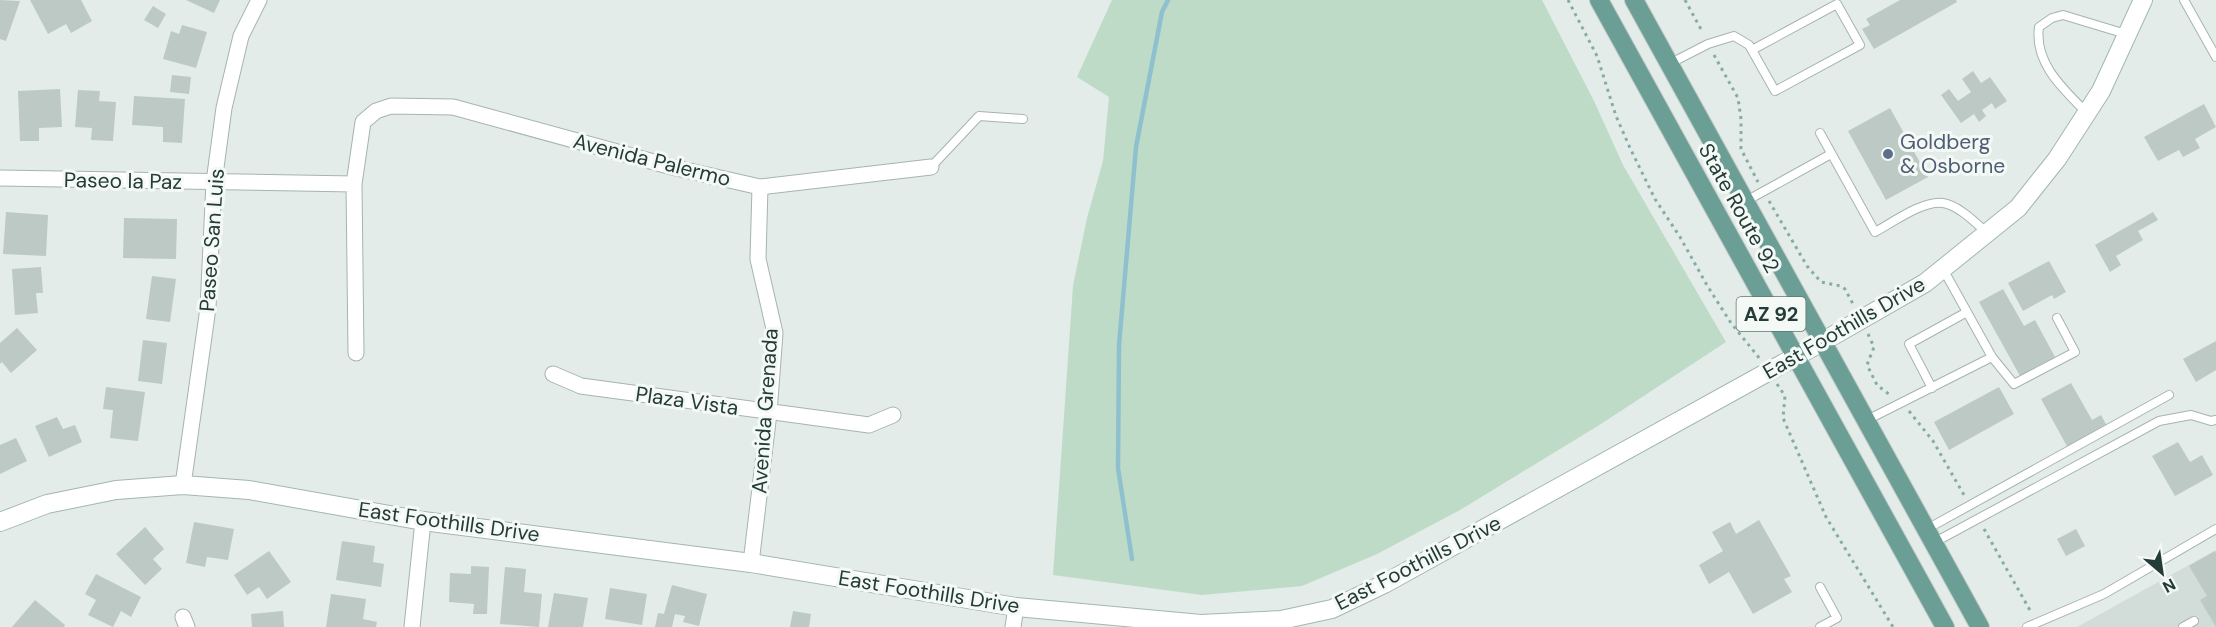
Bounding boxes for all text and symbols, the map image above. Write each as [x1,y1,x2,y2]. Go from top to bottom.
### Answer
street label: Avenida Palermo [570,127,734,193]
place label: Goldberg & Osborne [1900,128,2005,180]
street label: State Route 92 [1692,138,1786,278]
marker: Goldberg & Osborne [1881,147,1895,161]
street label: Paseo la Paz [64,166,182,196]
street label: Paseo San Luis [193,167,231,313]
street label: East Foothills Drive [1758,270,1930,386]
road number: AZ 92 [1736,297,1806,331]
street label: Avenida Grenada [745,327,785,495]
street label: Plaza Vista [634,380,740,422]
street label: East Foothills Drive [356,495,542,549]
street label: East Foothills Drive [1330,509,1506,617]
north arrow [2132,543,2192,603]
street label: East Foothills Drive [836,564,1022,620]
text: N [2159,574,2179,598]

